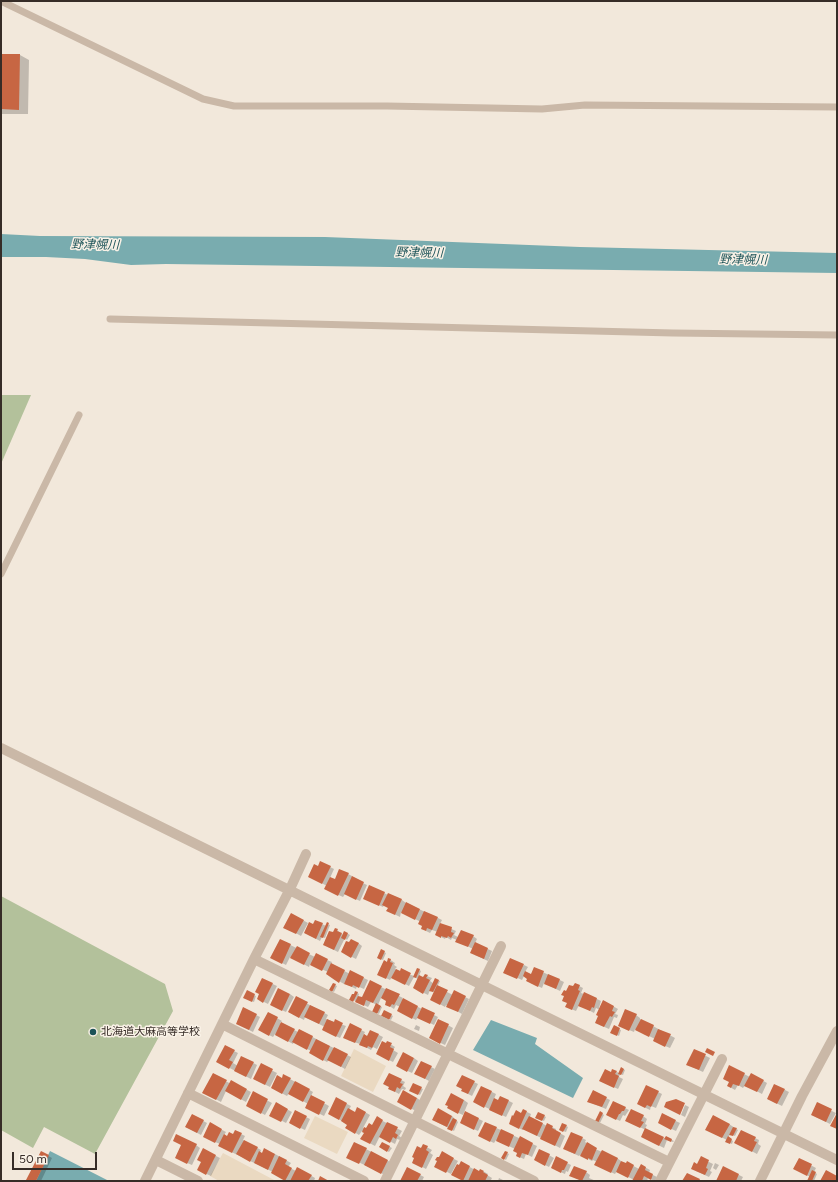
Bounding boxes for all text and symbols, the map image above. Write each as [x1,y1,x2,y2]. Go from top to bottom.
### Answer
water label: 野津幌川 [71,237,119,253]
water label: 野津幌川 [395,245,443,261]
water label: 野津幌川 [719,252,767,268]
place label: 北海道大麻高等学校 [101,1025,200,1039]
marker: 北海道大麻高等学校 [88,1027,98,1037]
scale bar [14,1144,99,1170]
text: 50 m [19,1152,47,1166]

